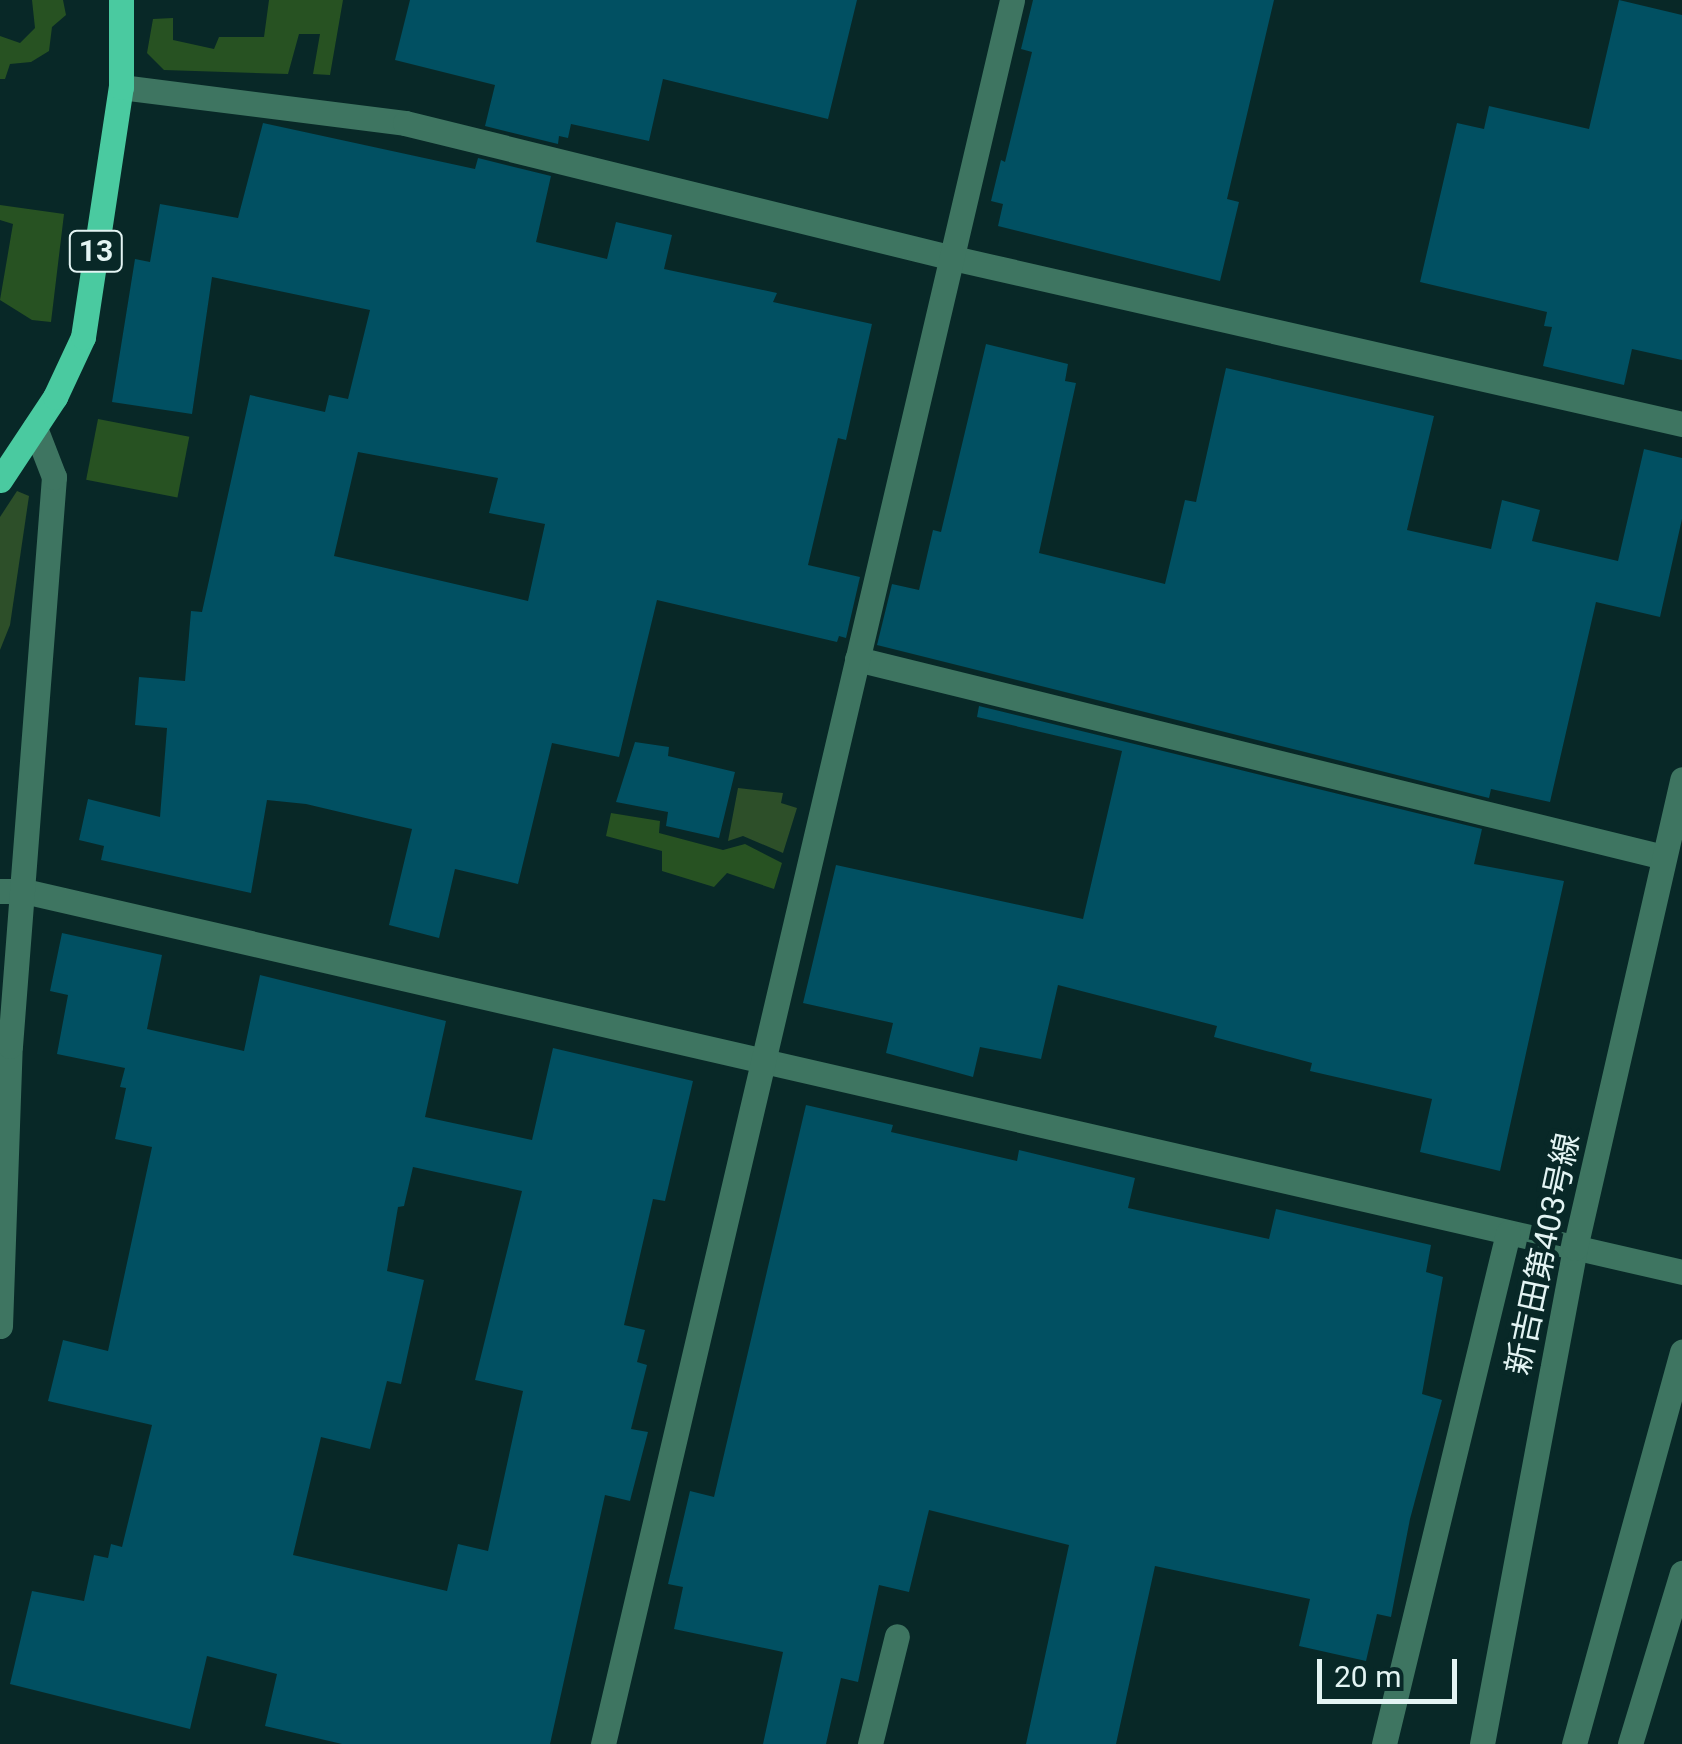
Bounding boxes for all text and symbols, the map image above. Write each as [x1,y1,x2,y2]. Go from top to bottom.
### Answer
road number: 13 [68,226,124,276]
street label: 新吉田第403号線 [1499,1130,1587,1378]
scale bar [1322,1639,1462,1701]
text: 20 m [1334,1659,1401,1694]

